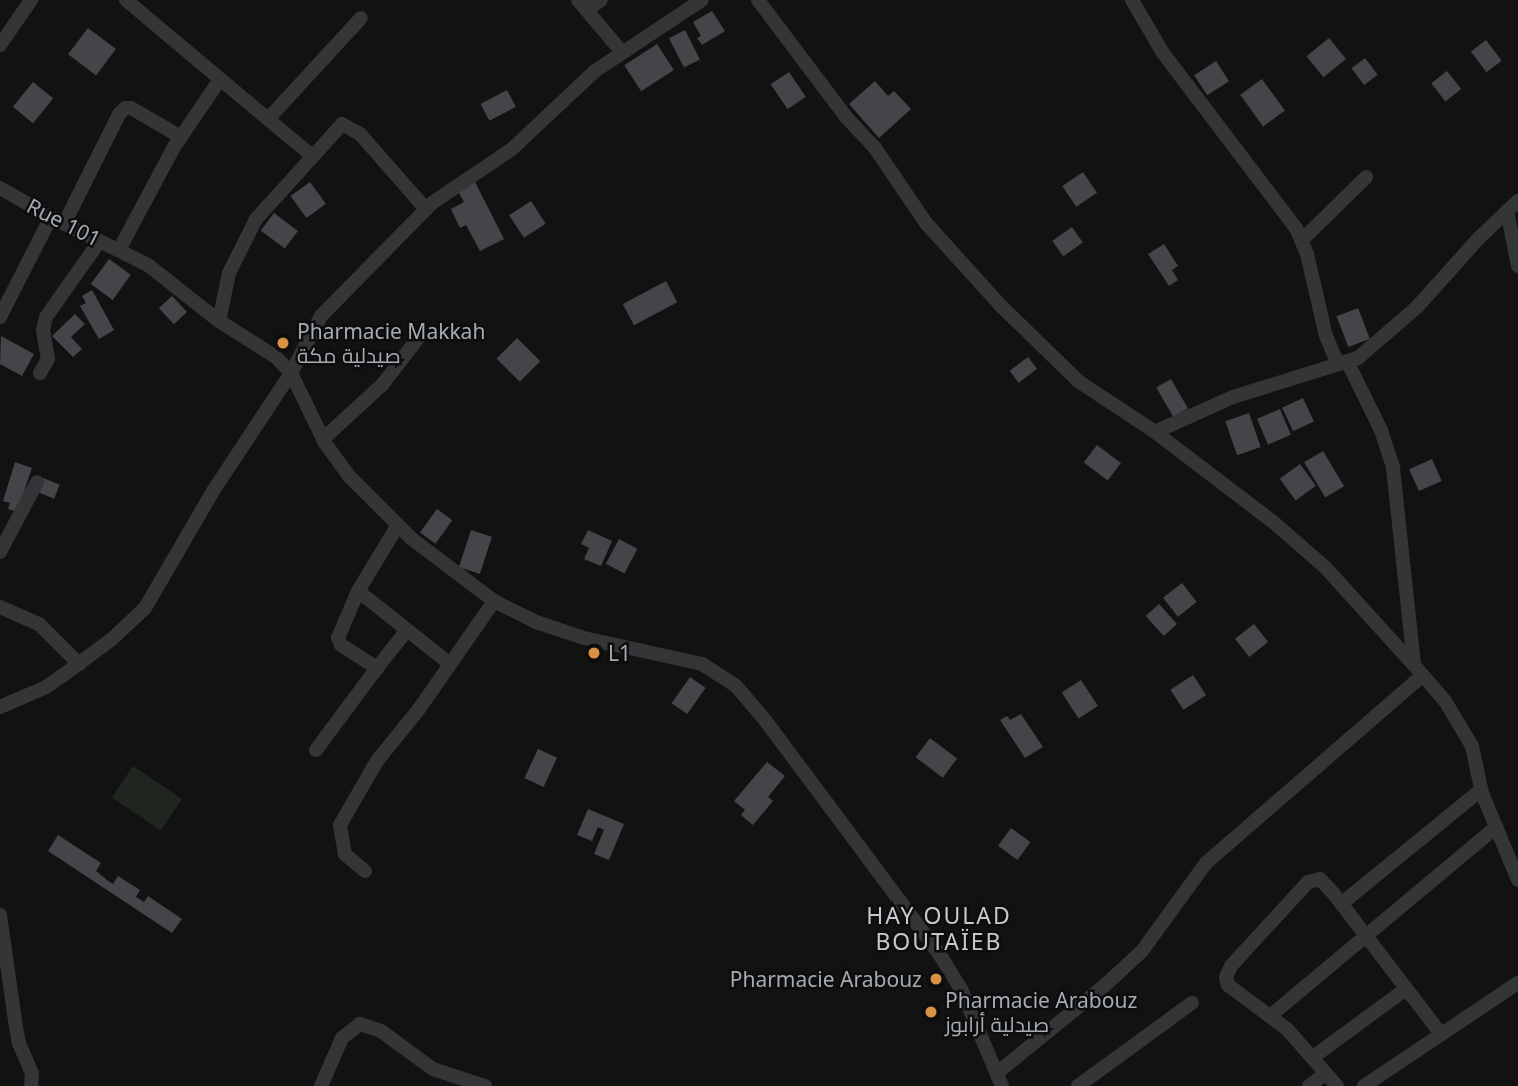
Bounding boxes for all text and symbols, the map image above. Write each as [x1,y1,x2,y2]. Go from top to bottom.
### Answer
street label: Rue 101 [23,193,105,251]
place label: Pharmacie Makkah صيدلية مكة [297,318,485,368]
marker: Pharmacie Makkah صيدلية مكة [275,335,291,351]
place label: L1 [608,640,631,666]
marker: L1 [586,645,602,661]
district label: HAY OULAD BOUTAÏEB [867,901,1011,955]
place label: Pharmacie Arabouz [730,966,922,992]
marker: Pharmacie Arabouz [928,971,944,987]
place label: Pharmacie Arabouz صيدلية أرابوز [945,987,1137,1037]
marker: Pharmacie Arabouz صيدلية أرابوز [923,1004,939,1020]

